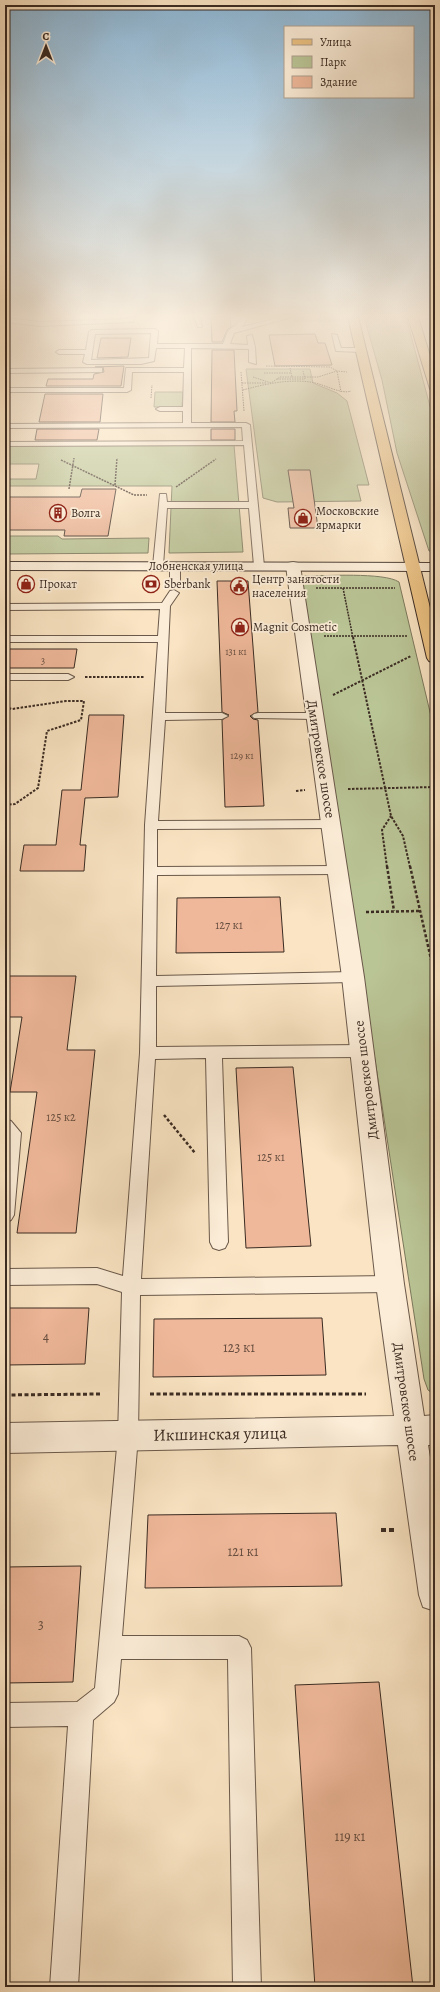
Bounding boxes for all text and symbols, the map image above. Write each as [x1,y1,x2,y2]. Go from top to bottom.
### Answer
north arrow [26,26,66,66]
legend [284,26,414,98]
text: С [43,29,50,44]
text: Улица [320,34,352,50]
text: Парк [320,54,346,70]
text: Здание [320,74,357,90]
building icon: Волга [48,503,68,523]
place label: Московские ярмарки [316,503,379,533]
place label: Волга [71,505,101,521]
shop icon: Московские ярмарки [293,508,313,528]
street label: Лобненская улица [149,558,244,574]
place label: Центр занятости населения [252,571,339,601]
shop icon: Прокат [16,574,36,594]
bank icon: Sberbank [141,574,161,594]
place label: Прокат [39,576,77,592]
place label: Sberbank [164,576,211,592]
public building icon: Центр занятости населения [229,576,249,596]
shop icon: Magnit Cosmetic [230,617,250,637]
place label: Magnit Cosmetic [253,619,337,635]
house number: 131 к1 [225,645,247,658]
house number: 3 [41,654,45,667]
street label: Дмитровское шоссе [302,698,340,820]
house number: 129 к1 [230,749,254,762]
house number: 127 к1 [215,917,243,933]
street label: Дмитровское шоссе [349,1019,383,1141]
house number: 125 к2 [46,1109,76,1125]
house number: 125 к1 [257,1149,285,1165]
house number: 4 [43,1327,49,1346]
house number: 123 к1 [223,1338,255,1357]
street label: Дмитровское шоссе [388,1341,424,1463]
street label: Икшинская улица [153,1421,287,1447]
house number: 121 к1 [227,1542,259,1561]
house number: 3 [38,1615,44,1634]
house number: 119 к1 [335,1827,366,1846]

